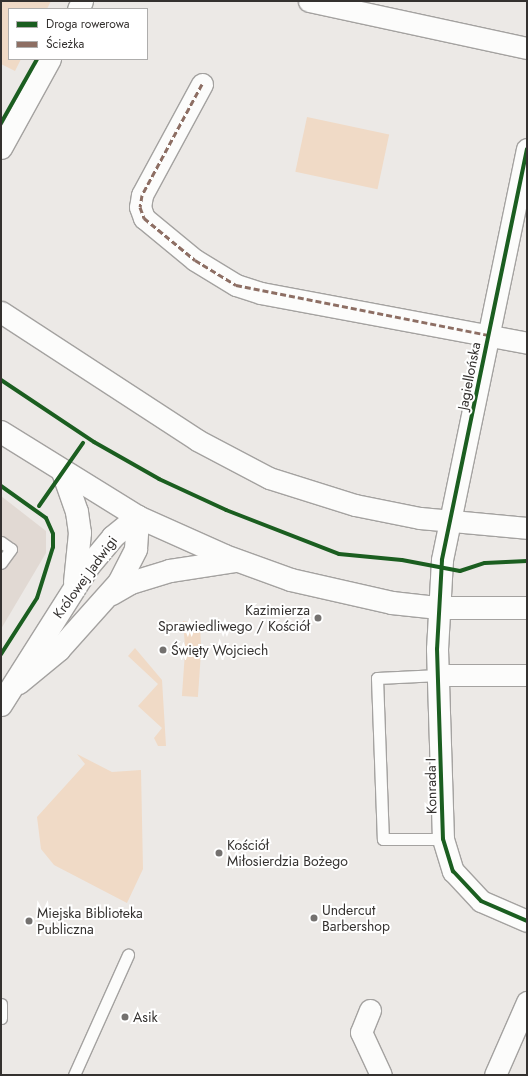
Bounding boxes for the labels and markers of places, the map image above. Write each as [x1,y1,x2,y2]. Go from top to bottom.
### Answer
place label: Kazimierza Sprawiedliwego / Kościół [158,602,310,634]
marker: Kazimierza Sprawiedliwego / Kościół [313,613,323,623]
place label: Święty Wojciech [171,642,268,658]
marker: Święty Wojciech [158,645,168,655]
place label: Kościół Miłosierdzia Bożego [227,837,348,870]
marker: Kościół Miłosierdzia Bożego [214,848,224,858]
place label: Undercut Barbershop [322,902,390,934]
place label: Miejska Biblioteka Publiczna [37,905,143,938]
marker: Undercut Barbershop [309,913,319,923]
marker: Miejska Biblioteka Publiczna [24,916,34,926]
place label: Asik [133,1009,158,1025]
marker: Asik [120,1012,130,1022]

